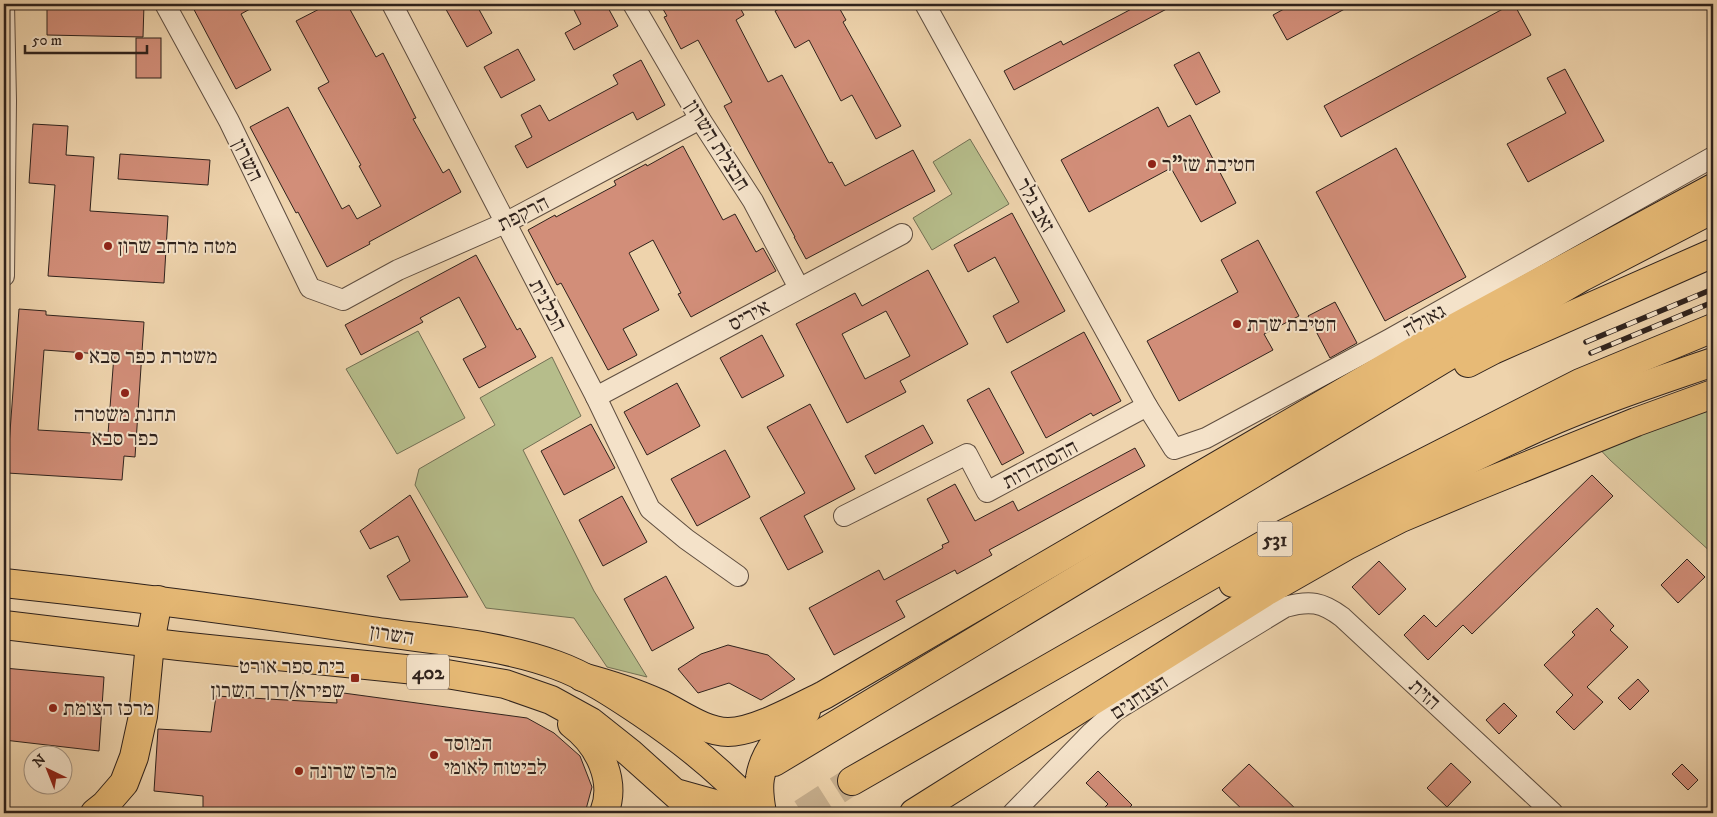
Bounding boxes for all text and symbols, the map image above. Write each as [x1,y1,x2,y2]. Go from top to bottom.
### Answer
scale bar [25,22,148,54]
text: 50 m [32,31,62,50]
street label: חבצלת השרון [679,95,755,196]
street label: השרון [226,135,269,186]
place label: חטיבת שז"ר [1162,152,1256,178]
marker: חטיבת שז"ר [1146,158,1158,170]
street label: זאב גלר [1010,174,1061,237]
street label: הרקפת [493,190,553,238]
place label: מטה מרחב שרון [118,234,237,260]
marker: מטה מרחב שרון [102,240,114,252]
street label: הכלנית [523,275,572,336]
street label: איריס [724,294,775,337]
street label: גאולה [1398,299,1451,343]
place label: חטיבת שרת [1247,312,1337,338]
marker: חטיבת שרת [1231,318,1243,330]
place label: משטרת כפר סבא [89,344,217,370]
marker: משטרת כפר סבא [73,350,85,362]
marker: תחנת משטרה כפר סבא [119,387,131,399]
place label: תחנת משטרה כפר סבא [74,402,176,452]
street label: ההסתדרות [998,434,1083,496]
road number: 531 [1258,522,1292,556]
street label: השרון [368,619,416,651]
place label: בית ספר אורט שפירא/דרך השרון [211,654,345,704]
road number: 402 [407,654,449,690]
street label: הצנחנים [1106,670,1173,726]
marker: בית ספר אורט שפירא/דרך השרון [349,672,361,684]
street label: הזית [1403,674,1446,716]
place label: מרכז הצומת [63,696,154,722]
marker: מרכז הצומת [47,702,59,714]
place label: המוסד לביטוח לאומי [444,731,547,781]
north arrow [22,744,72,794]
marker: המוסד לביטוח לאומי [428,749,440,761]
text: N [29,750,51,772]
place label: מרכז שרונה [309,759,397,785]
marker: מרכז שרונה [293,765,305,777]

